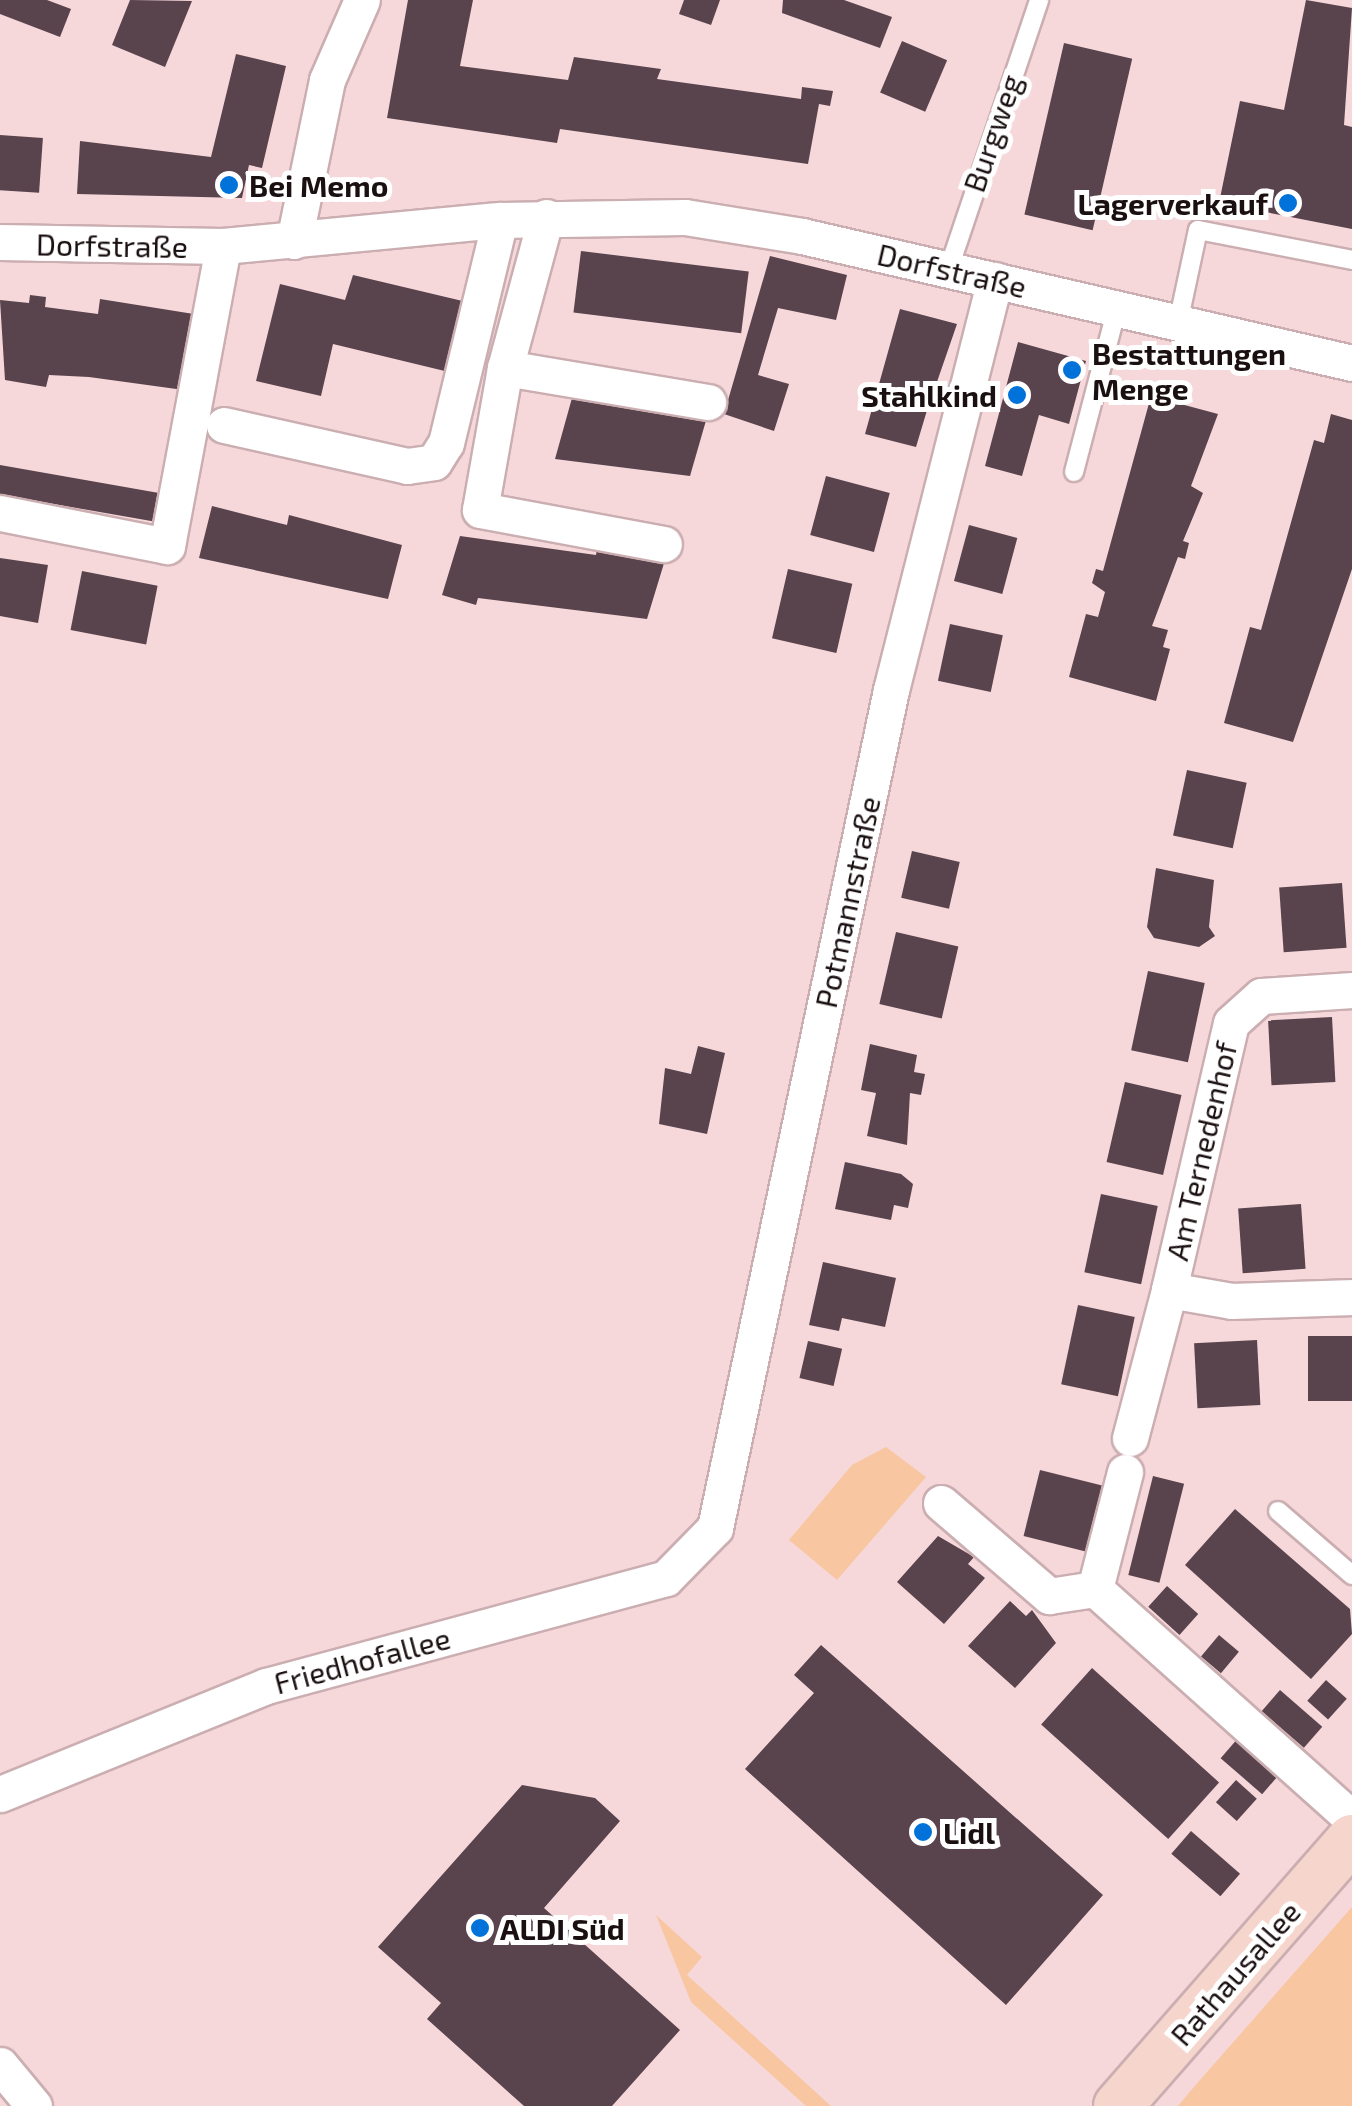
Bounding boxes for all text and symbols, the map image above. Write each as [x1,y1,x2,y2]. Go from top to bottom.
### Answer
street label: Burgweg [955,70,1029,196]
place label: Bei Memo [249,167,388,203]
marker: Bei Memo [218,174,240,196]
place label: Lagerverkauf [1078,185,1268,221]
marker: Lagerverkauf [1277,192,1299,214]
street label: Dorfstraße [36,226,188,264]
street label: Dorfstraße [874,235,1030,305]
place label: Bestattungen Menge [1092,335,1286,406]
marker: Bestattungen Menge [1061,359,1083,381]
place label: Stahlkind [861,377,997,413]
marker: Stahlkind [1006,384,1028,406]
street label: Potmannstraße [807,793,887,1011]
street label: Am Ternedenhof [1158,1038,1244,1264]
street label: Friedhofallee [270,1619,454,1701]
place label: Lidl [943,1814,995,1850]
marker: Lidl [912,1821,934,1843]
street label: Rathausallee [1163,1894,1307,2052]
place label: ALDI Süd [500,1910,625,1946]
marker: ALDI Süd [469,1917,491,1939]

